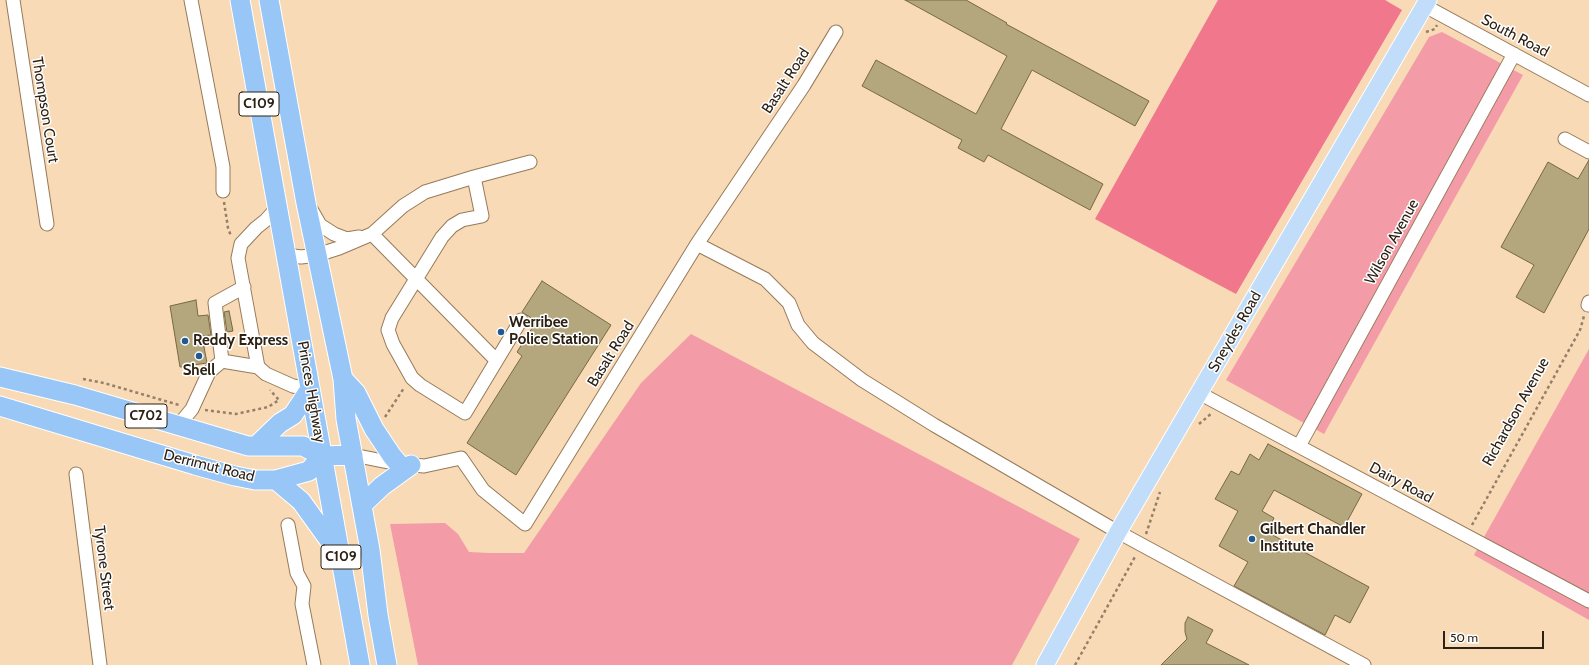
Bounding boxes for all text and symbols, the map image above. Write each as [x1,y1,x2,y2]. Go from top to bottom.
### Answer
street label: South Road [1478,11,1552,61]
street label: Basalt Road [758,45,814,117]
street label: Thompson Court [28,56,62,164]
road number: C109 [239,92,279,116]
street label: Wilson Avenue [1361,196,1423,288]
street label: Sneydes Road [1205,288,1265,376]
place label: Werribee Police Station [509,314,598,349]
street label: Basalt Road [584,318,638,390]
marker: Werribee Police Station [496,327,506,337]
place label: Reddy Express [193,332,288,350]
marker: Reddy Express [180,336,190,346]
street label: Princes Highway [293,340,329,444]
marker: Shell [194,351,204,361]
street label: Richardson Avenue [1479,355,1553,469]
place label: Shell [183,362,215,380]
road number: C702 [125,404,167,428]
street label: Derrimut Road [162,446,256,486]
street label: Dairy Road [1366,459,1436,507]
place label: Gilbert Chandler Institute [1260,521,1365,556]
street label: Tyrone Street [90,525,118,611]
marker: Gilbert Chandler Institute [1247,534,1257,544]
road number: C109 [321,545,361,569]
scale bar [1445,623,1546,649]
text: 50 m [1450,630,1478,645]

